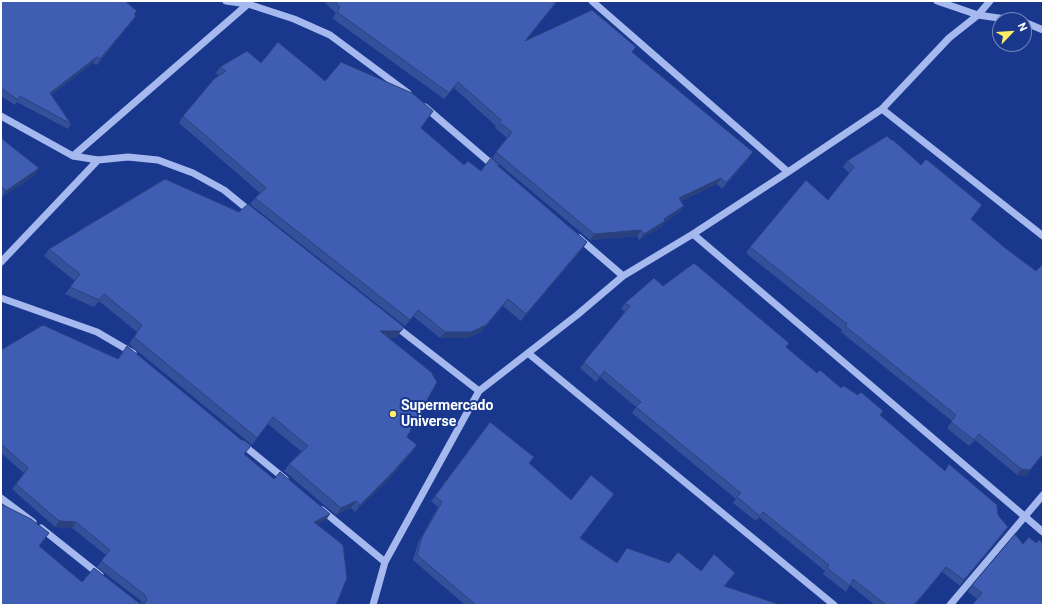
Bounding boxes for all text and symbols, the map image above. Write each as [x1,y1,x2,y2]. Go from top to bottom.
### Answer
north arrow [992,12,1032,52]
text: N [1015,21,1030,33]
place label: Supermercado Universe [401,398,493,430]
marker: Supermercado Universe [388,409,398,419]

